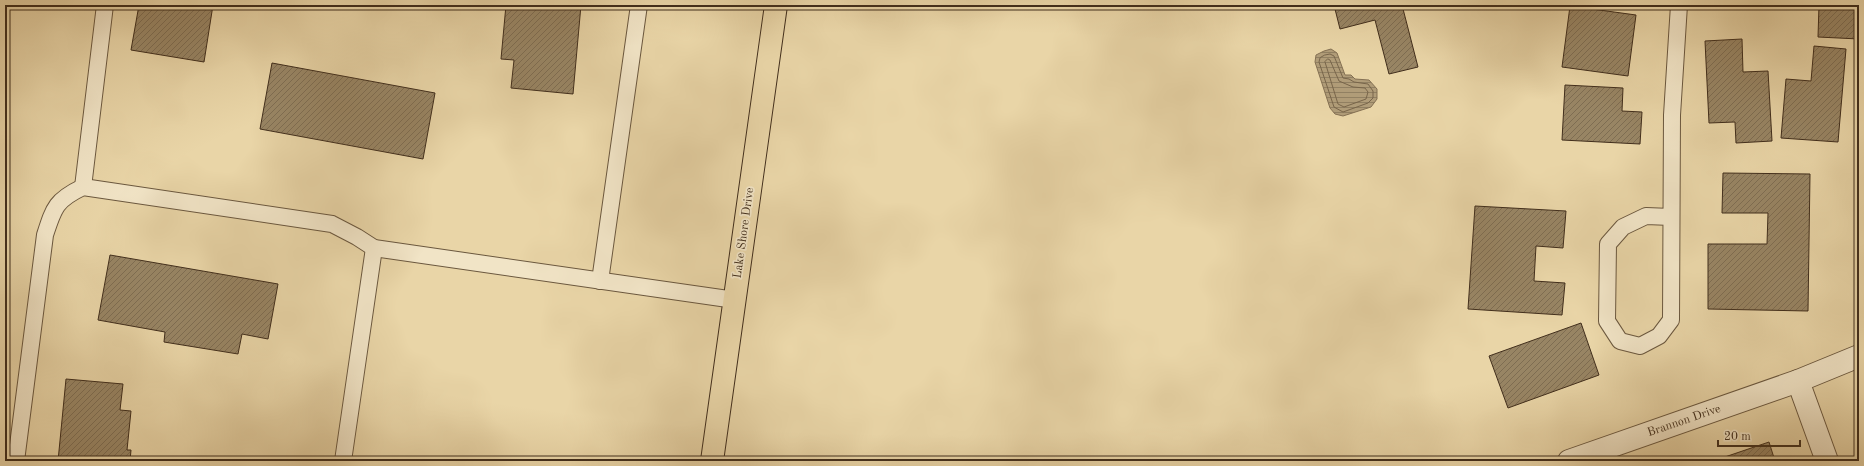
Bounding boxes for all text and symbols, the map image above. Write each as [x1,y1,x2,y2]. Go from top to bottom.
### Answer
street label: Lake Shore Drive [732,186,756,279]
street label: Brannon Drive [1646,403,1723,439]
scale bar [1718,422,1800,448]
text: 20 m [1724,431,1751,443]

